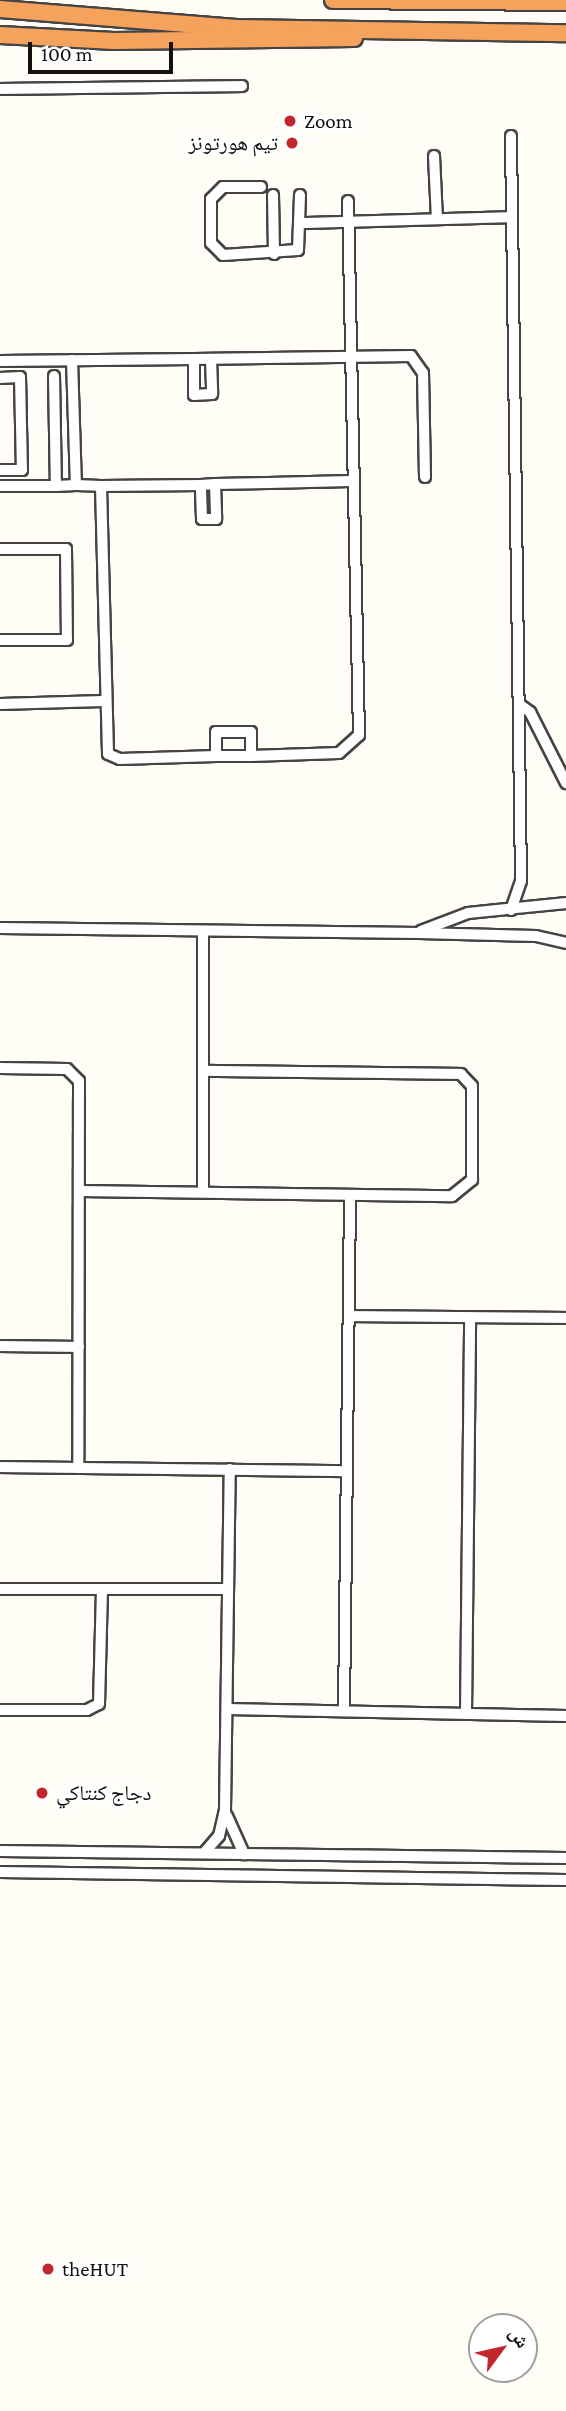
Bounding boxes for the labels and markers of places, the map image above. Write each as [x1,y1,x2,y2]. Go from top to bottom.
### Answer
place label: Zoom [304,108,353,134]
marker: Zoom [282,113,298,129]
place label: تيم هورتونز [188,130,278,156]
marker: تيم هورتونز [284,135,300,151]
place label: دجاج كنتاكي [56,1780,152,1806]
marker: دجاج كنتاكي [34,1785,50,1801]
place label: theHUT [62,2256,128,2282]
marker: theHUT [40,2261,56,2277]

